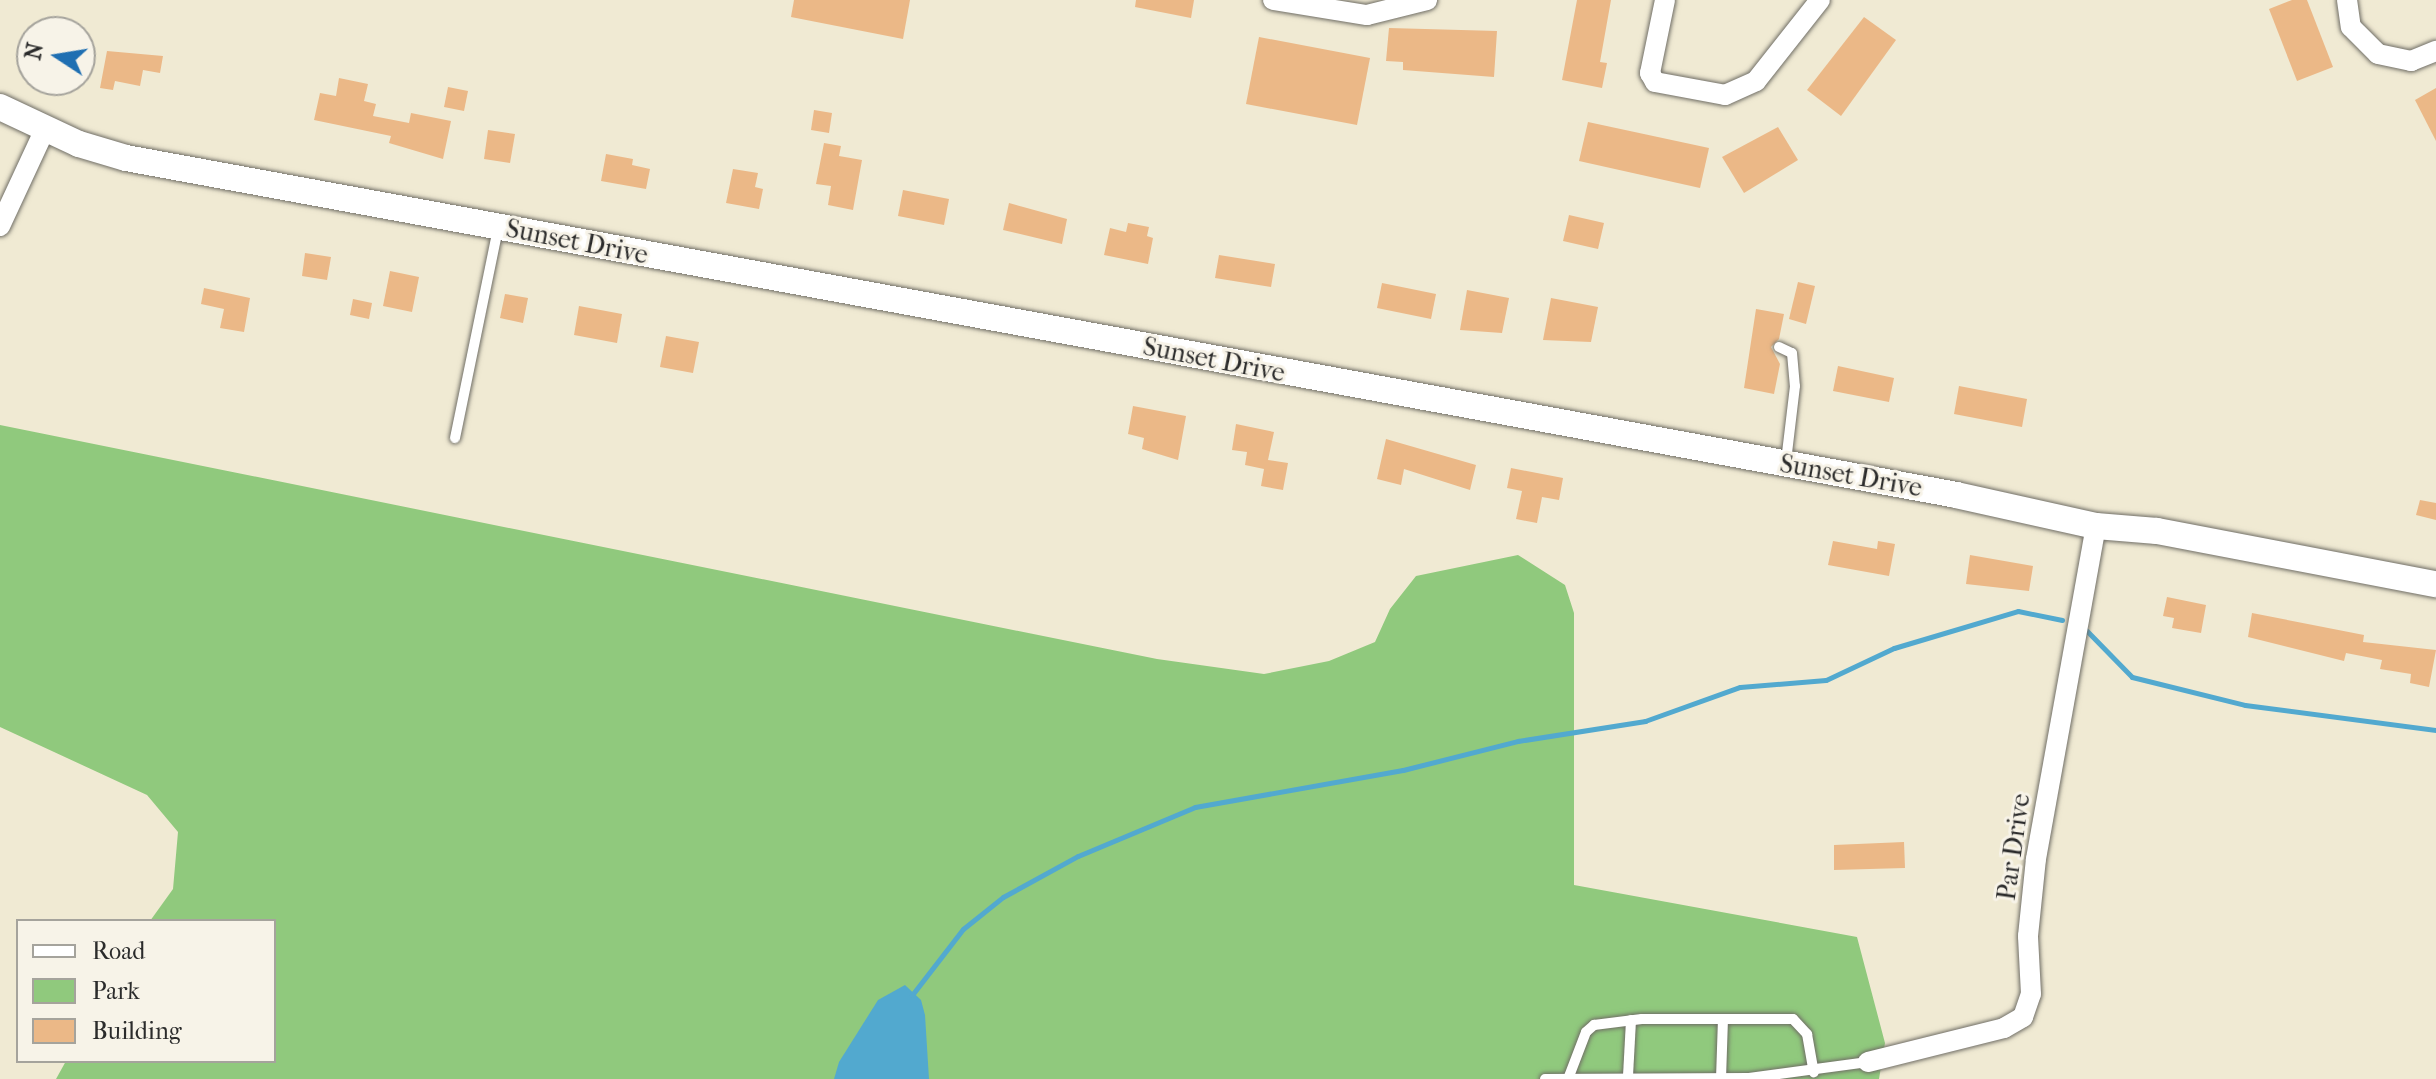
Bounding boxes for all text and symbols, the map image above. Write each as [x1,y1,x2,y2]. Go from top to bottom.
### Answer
north arrow [16,16,96,96]
text: N [20,41,49,62]
street label: Sunset Drive [503,213,651,271]
street label: Sunset Drive [1140,331,1288,389]
street label: Sunset Drive [1777,448,1925,504]
street label: Par Drive [1991,792,2037,902]
legend [16,919,276,1063]
text: Road [92,937,145,965]
text: Park [92,977,140,1005]
text: Building [92,1017,182,1045]

